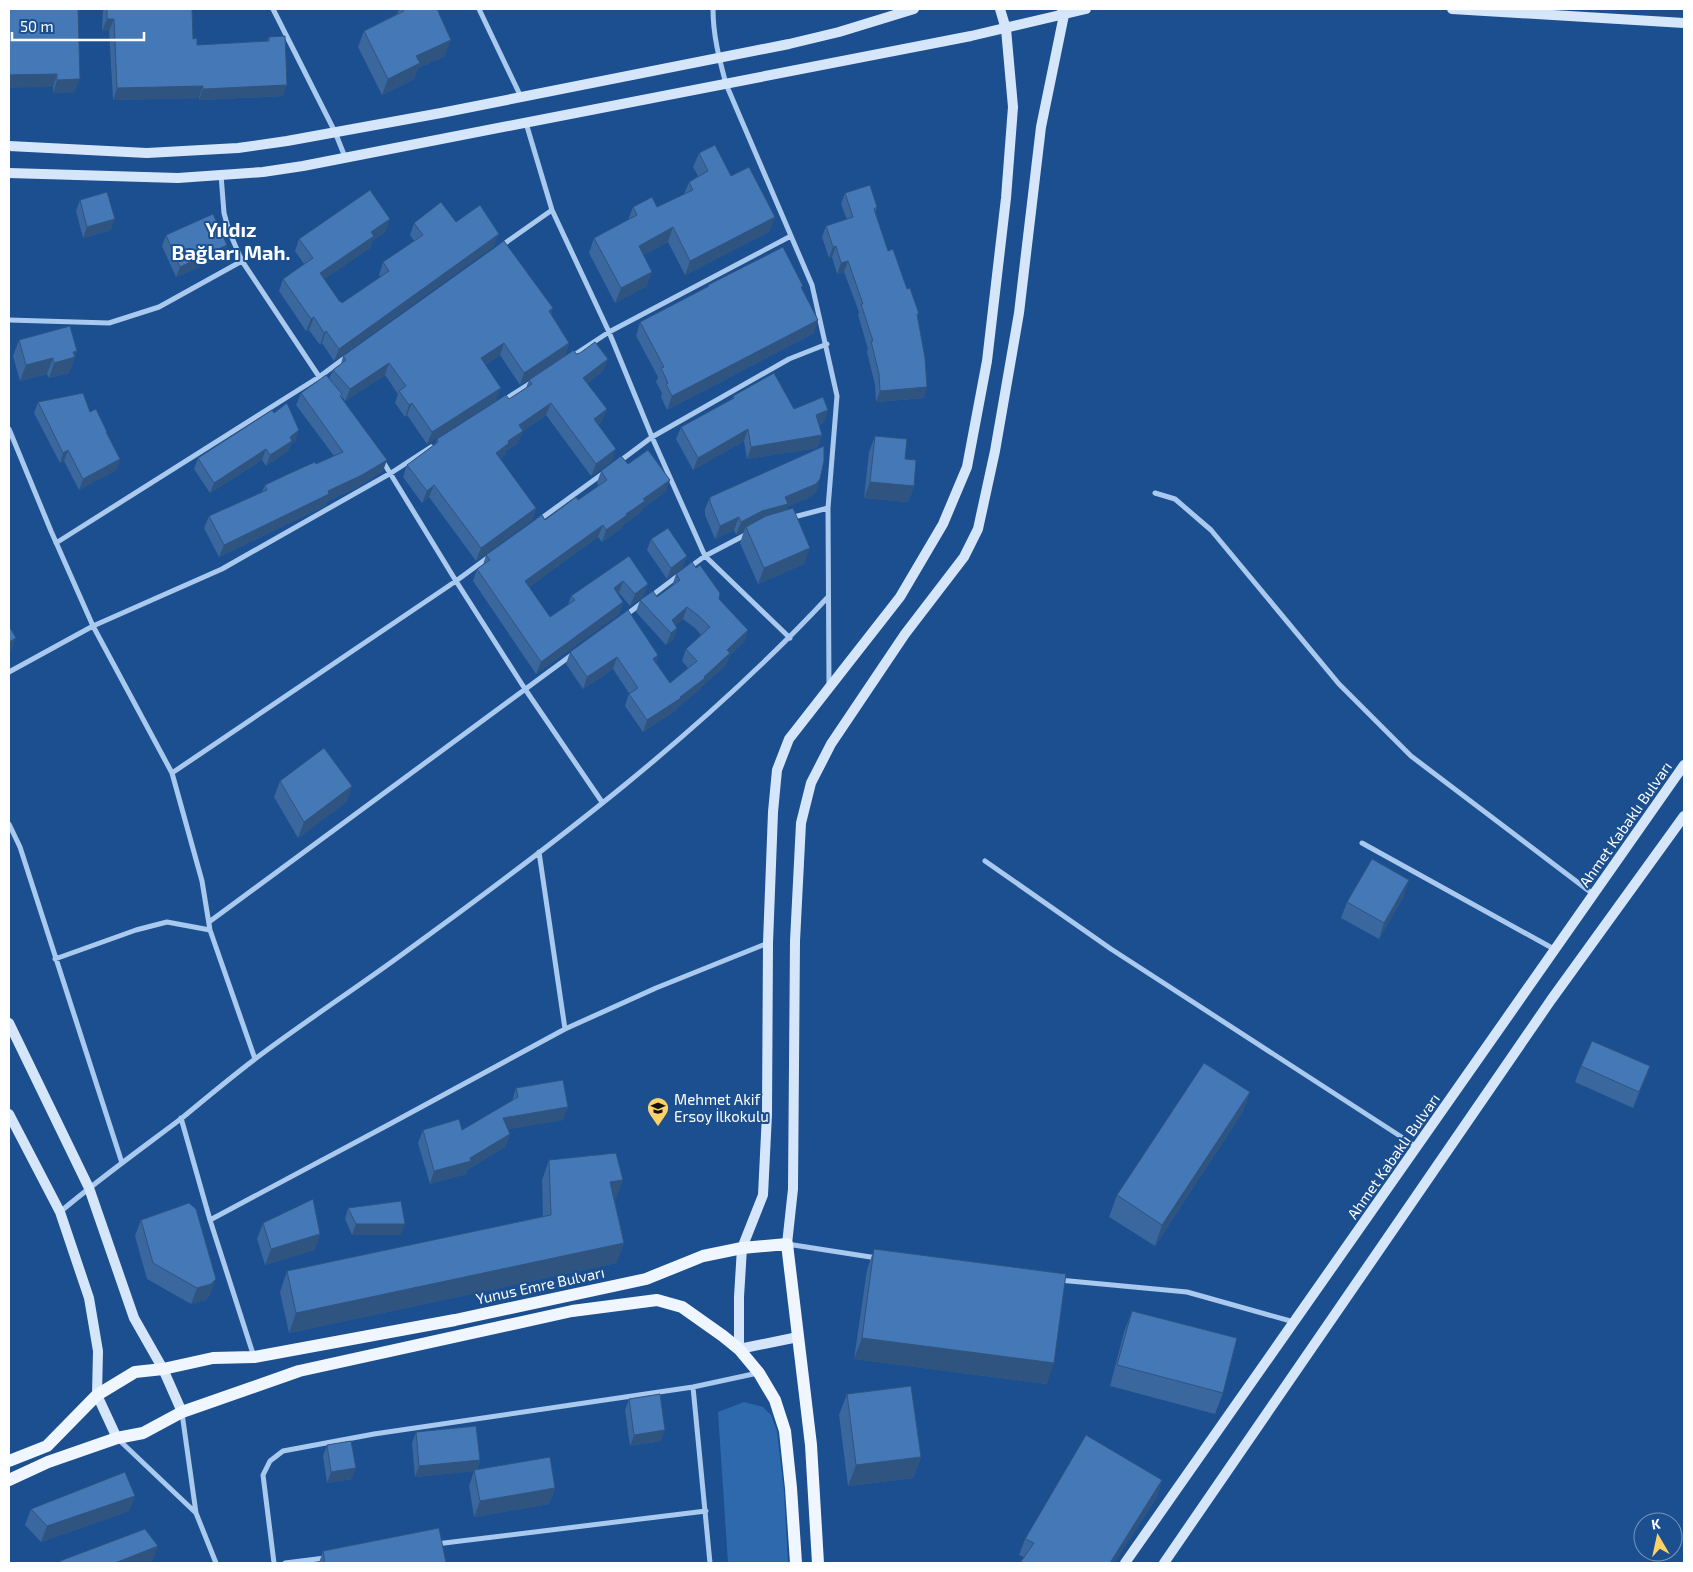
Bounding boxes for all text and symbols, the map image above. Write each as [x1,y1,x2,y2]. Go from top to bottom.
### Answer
scale bar [12,10,145,42]
text: 50 m [20,17,54,35]
district label: Yıldız Bağları Mah. [172,217,290,264]
street label: Ahmet Kabaklı Bulvarı [1575,758,1675,890]
place label: Mehmet Akif Ersoy İlkokulu [674,1090,769,1125]
street label: Ahmet Kabaklı Bulvarı [1343,1090,1443,1222]
school or university icon: Mehmet Akif Ersoy İlkokulu [646,1096,670,1127]
street label: Yunus Emre Bulvarı [474,1263,606,1307]
north arrow [1633,1512,1683,1562]
text: K [1650,1515,1662,1533]

